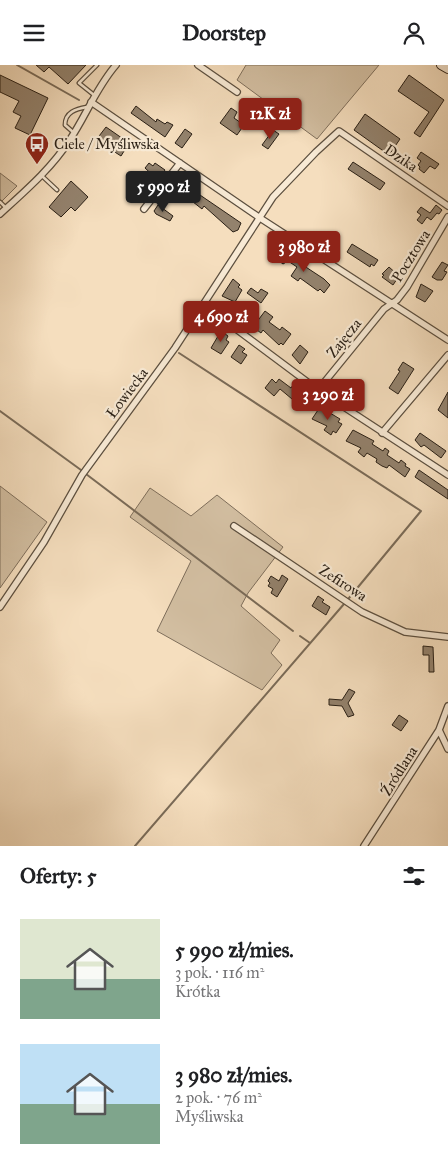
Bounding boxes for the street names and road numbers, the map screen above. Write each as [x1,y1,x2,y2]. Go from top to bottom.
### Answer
street label: Dzika [381,140,422,176]
street label: Pocztowa [388,226,434,285]
street label: Zajęcza [323,314,366,361]
street label: Łowiecka [102,364,152,422]
street label: Zefirowa [316,561,371,605]
street label: Źródlana [376,742,422,799]

